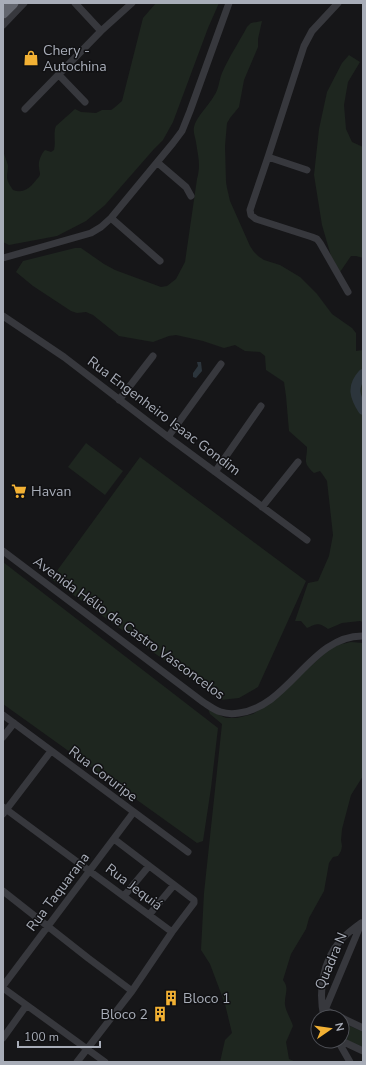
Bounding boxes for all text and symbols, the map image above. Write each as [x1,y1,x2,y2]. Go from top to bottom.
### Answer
place label: Chery - Autochina [43,41,107,76]
shop icon: Chery - Autochina [22,49,40,67]
street label: Rua Engenheiro Isaac Gondim [83,352,245,480]
supermarket icon: Havan [10,482,28,500]
place label: Havan [31,482,71,501]
street label: Avenida Hélio de Castro Vasconcelos [29,552,229,704]
street label: Rua Coruripe [65,742,141,806]
street label: Rua Taquarana [22,849,94,935]
street label: Rua Jequiá [102,859,166,915]
street label: Quadra N [310,929,352,993]
building icon: Bloco 1 [162,989,180,1007]
place label: Bloco 1 [183,989,230,1008]
place label: Bloco 2 [101,1005,148,1024]
building icon: Bloco 2 [151,1005,169,1023]
north arrow [310,1009,350,1049]
text: N [331,1021,347,1033]
scale bar [18,1023,100,1049]
text: 100 m [24,1029,59,1045]

